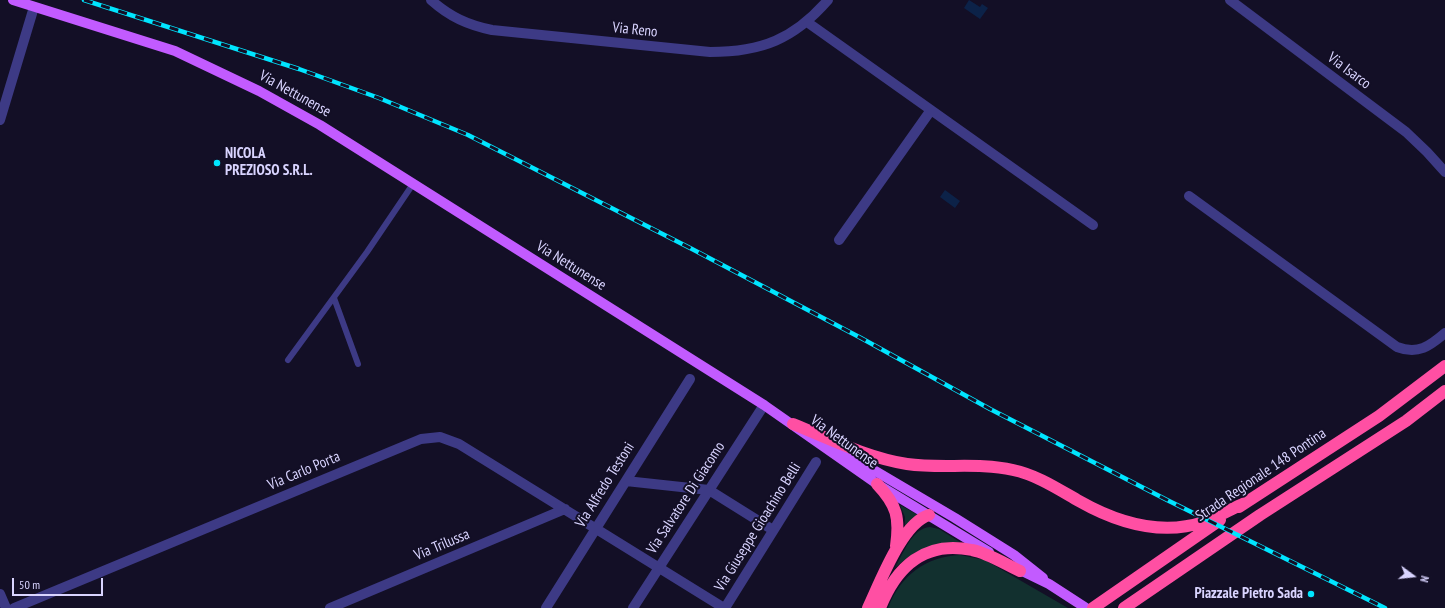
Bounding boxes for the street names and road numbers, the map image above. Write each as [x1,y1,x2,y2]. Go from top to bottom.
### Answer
street label: Via Reno [612,19,658,41]
street label: Via Isarco [1324,49,1374,93]
street label: Via Nettunense [256,67,334,121]
street label: Via Nettunense [533,237,609,295]
street label: Via Nettunense [807,411,881,473]
street label: Strada Regionale 148 Pontina [1192,425,1330,525]
street label: Via Alfredo Testoni [572,439,638,531]
street label: Via Salvatore Di Giacomo [643,439,729,557]
street label: Via Carlo Porta [265,448,343,494]
street label: Via Giuseppe Gioachino Belli [711,459,805,595]
street label: Via Trilussa [412,525,472,565]

